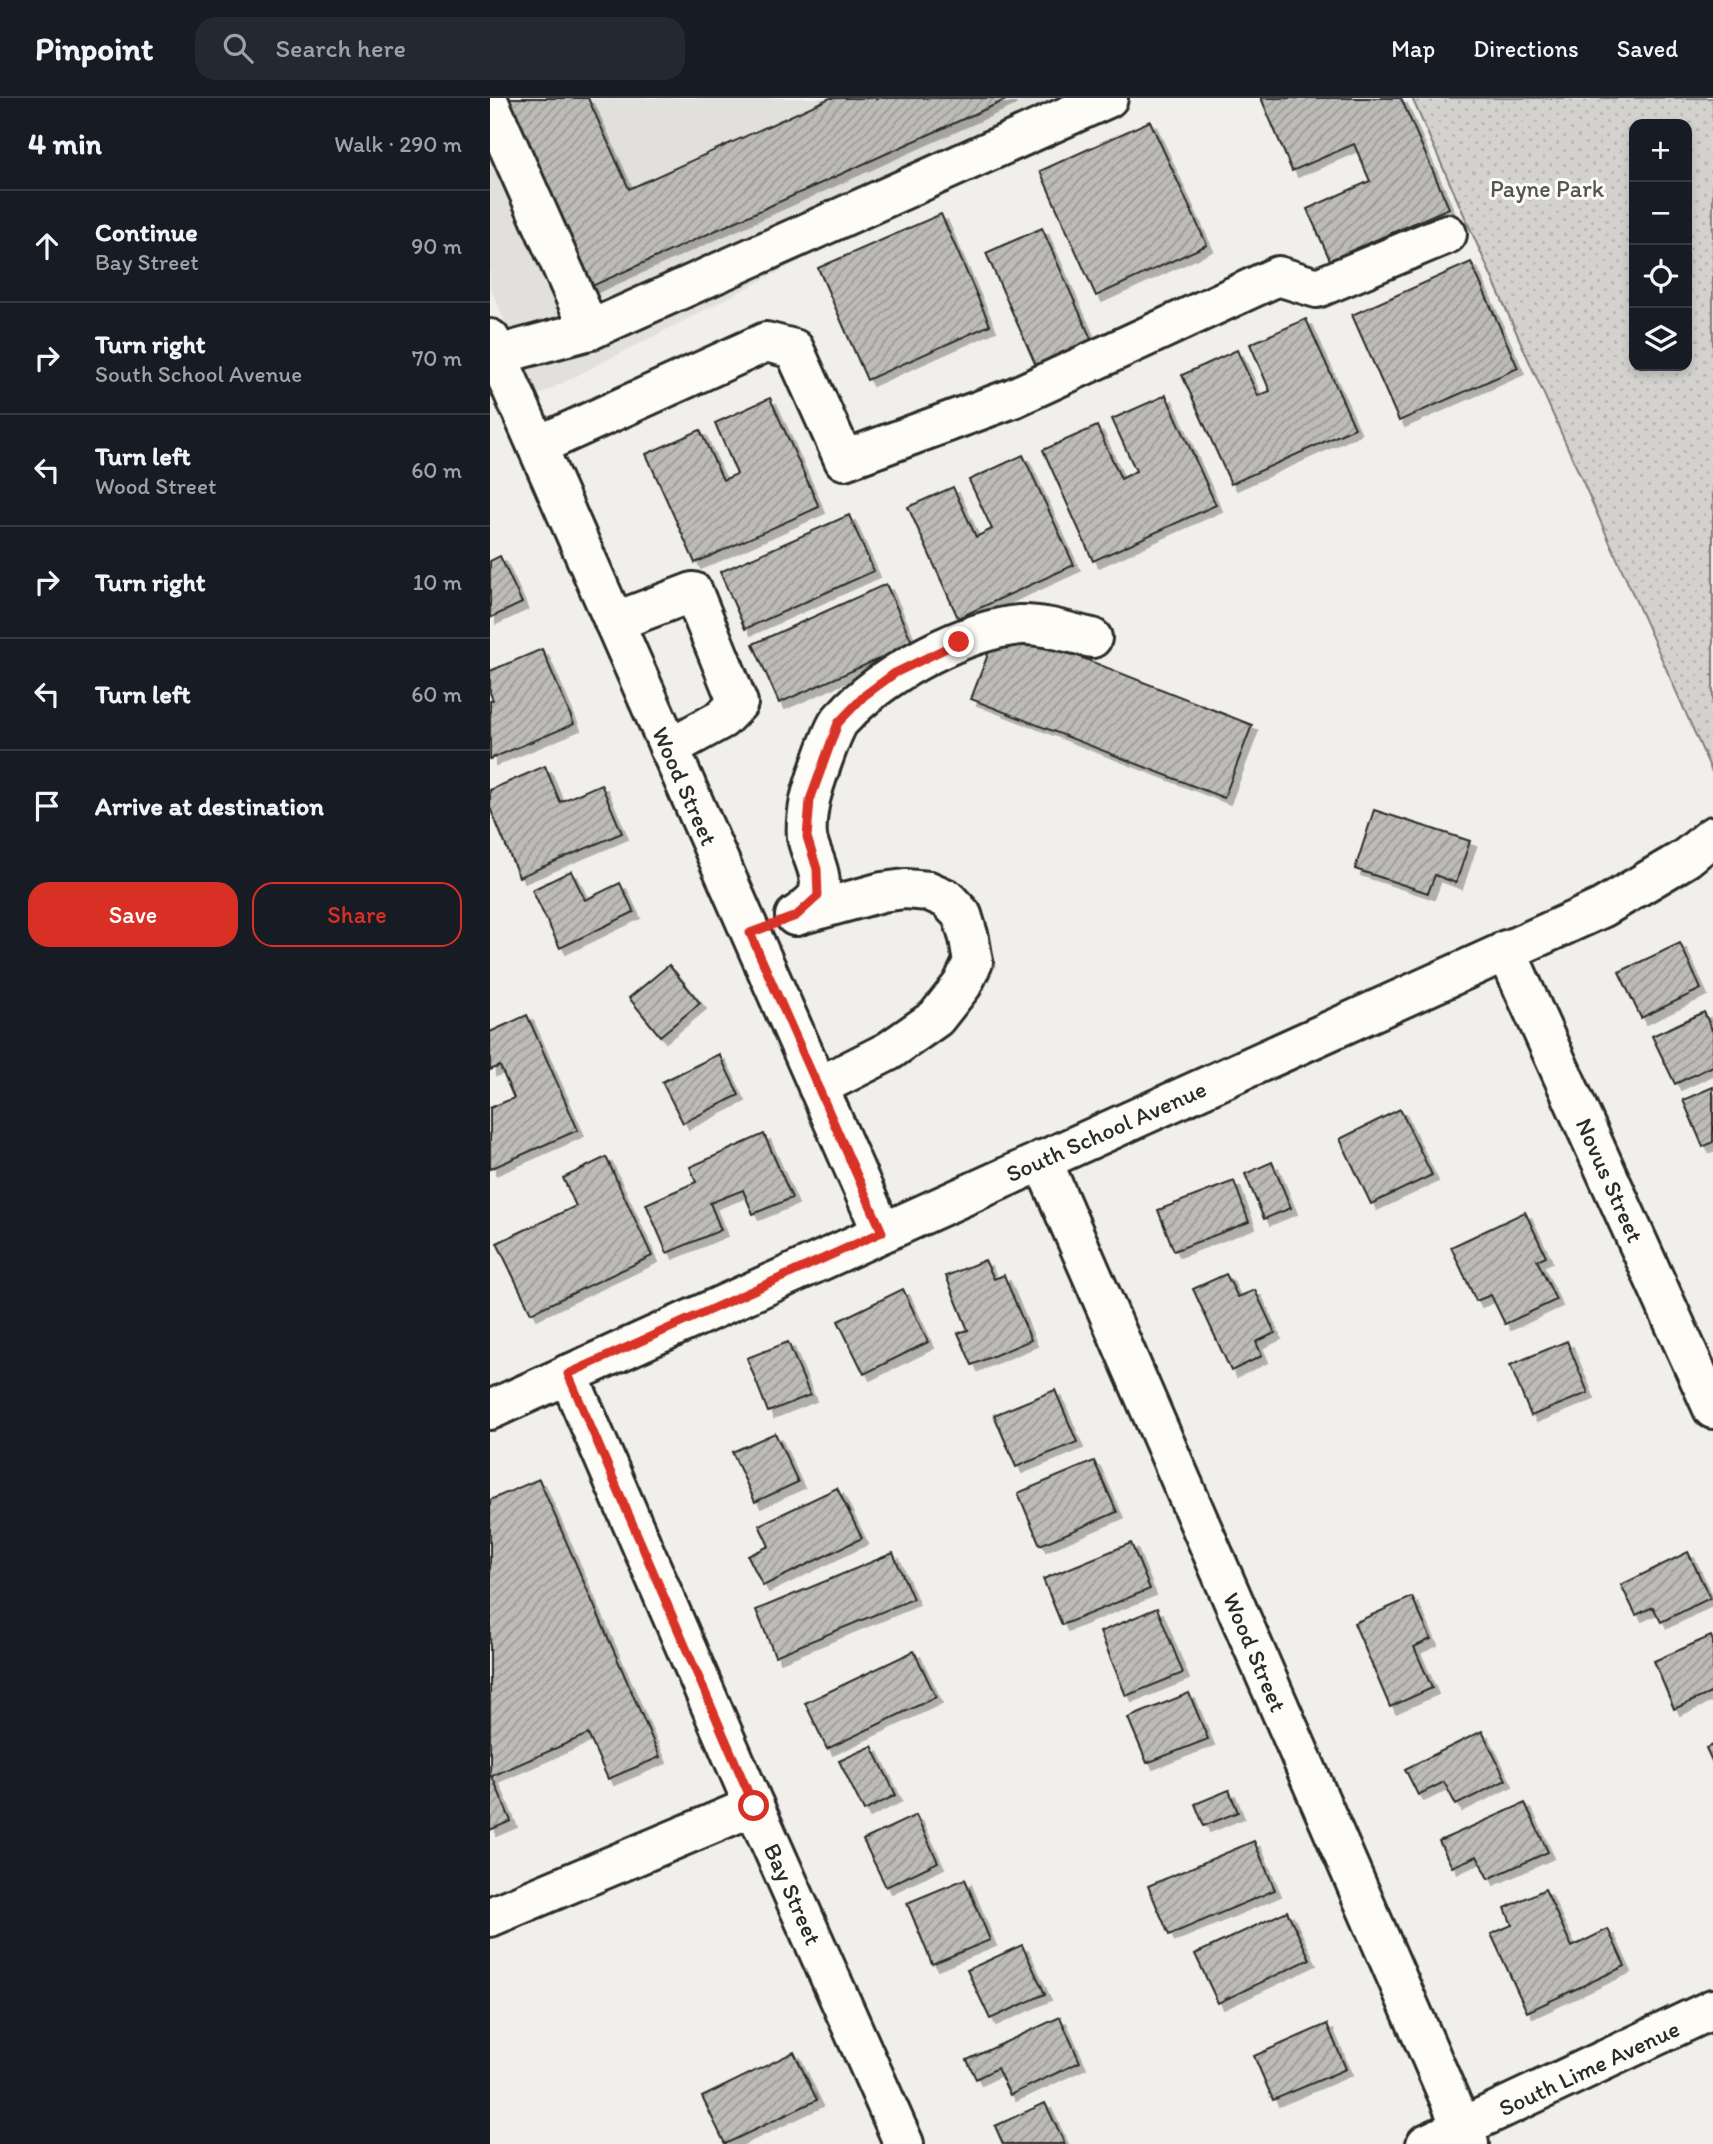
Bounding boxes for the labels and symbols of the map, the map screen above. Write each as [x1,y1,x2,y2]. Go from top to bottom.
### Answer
park label: Payne Park [1490,174,1605,203]
route end [943,626,974,657]
street label: Wood Street [646,722,724,850]
street label: South School Avenue [1001,1074,1211,1188]
street label: Novus Street [1570,1113,1650,1247]
street label: Wood Street [1217,1588,1293,1716]
route start [738,1790,769,1821]
street label: Bay Street [758,1839,828,1949]
street label: South Lime Avenue [1494,2013,1684,2123]

